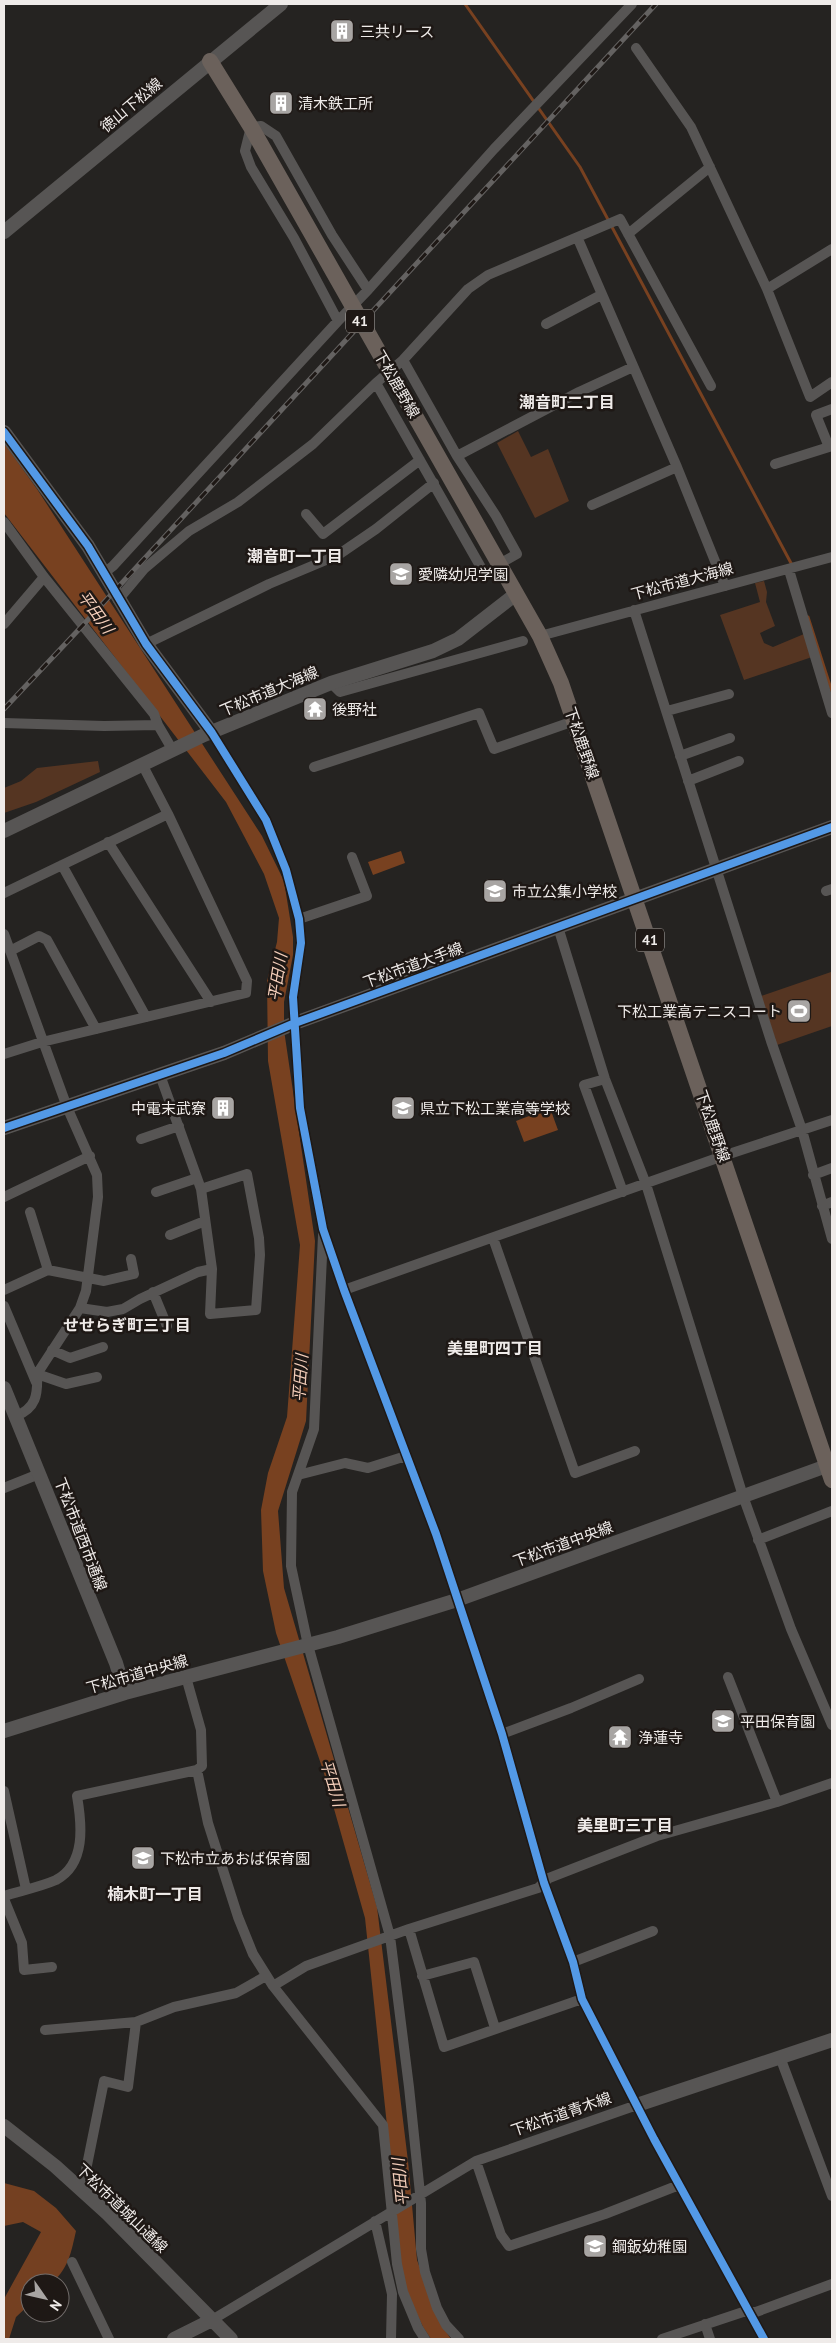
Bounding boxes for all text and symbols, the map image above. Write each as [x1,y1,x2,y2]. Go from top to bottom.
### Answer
building icon: 三共リース [329,18,355,44]
place label: 三共リース [360,22,434,41]
street label: 徳山下松線 [96,74,166,136]
building icon: 清木鉄工所 [268,90,294,116]
place label: 清木鉄工所 [298,94,373,113]
road number: 41 [346,310,374,332]
street label: 下松鹿野線 [370,347,424,421]
district label: 潮音町二丁目 [519,392,615,412]
district label: 潮音町一丁目 [247,546,343,566]
street label: 下松市道大海線 [629,558,735,604]
school or university icon: 愛隣幼児学園 [388,561,414,587]
place label: 愛隣幼児学園 [418,565,508,584]
water label: 平田川 [74,587,119,639]
street label: 下松市道大海線 [217,662,321,720]
temple icon: 後野社 [302,696,328,722]
place label: 後野社 [332,700,377,719]
street label: 下松鹿野線 [561,704,603,782]
school or university icon: 市立公集小学校 [482,878,508,904]
place label: 市立公集小学校 [512,882,617,901]
road number: 41 [636,928,664,952]
street label: 下松市道大手線 [360,938,466,992]
water label: 平田川 [263,950,291,1002]
sports icon: 下松工業高テニスコート [786,998,812,1024]
place label: 下松工業高テニスコート [617,1002,782,1021]
street label: 下松鹿野線 [692,1087,734,1165]
building icon: 中電末武寮 [210,1095,236,1121]
school or university icon: 県立下松工業高等学校 [390,1095,416,1121]
place label: 中電末武寮 [131,1099,206,1118]
place label: 県立下松工業高等学校 [420,1099,570,1118]
district label: せせらぎ町三丁目 [63,1315,191,1335]
district label: 美里町四丁目 [447,1338,543,1358]
water label: 平田川 [288,1351,312,1403]
street label: 下松市道西市通線 [51,1475,111,1593]
street label: 下松市道中央線 [510,1517,616,1571]
street label: 下松市道中央線 [84,1650,190,1698]
school or university icon: 平田保育園 [710,1708,736,1734]
place label: 平田保育園 [740,1712,815,1731]
temple icon: 浄蓮寺 [607,1724,633,1750]
place label: 浄蓮寺 [638,1728,683,1747]
water label: 平田川 [316,1757,350,1811]
district label: 美里町三丁目 [577,1815,673,1835]
school or university icon: 下松市立あおば保育園 [130,1845,156,1871]
place label: 下松市立あおば保育園 [160,1849,310,1868]
district label: 楠木町一丁目 [107,1884,203,1904]
street label: 下松市道青木線 [508,2088,614,2140]
water label: 平田川 [387,2155,412,2207]
street label: 下松市道城山通線 [72,2159,172,2257]
school or university icon: 鋼鈑幼稚園 [582,2233,608,2259]
place label: 鋼鈑幼稚園 [612,2237,687,2256]
north arrow [20,2273,70,2323]
text: N [46,2296,66,2314]

